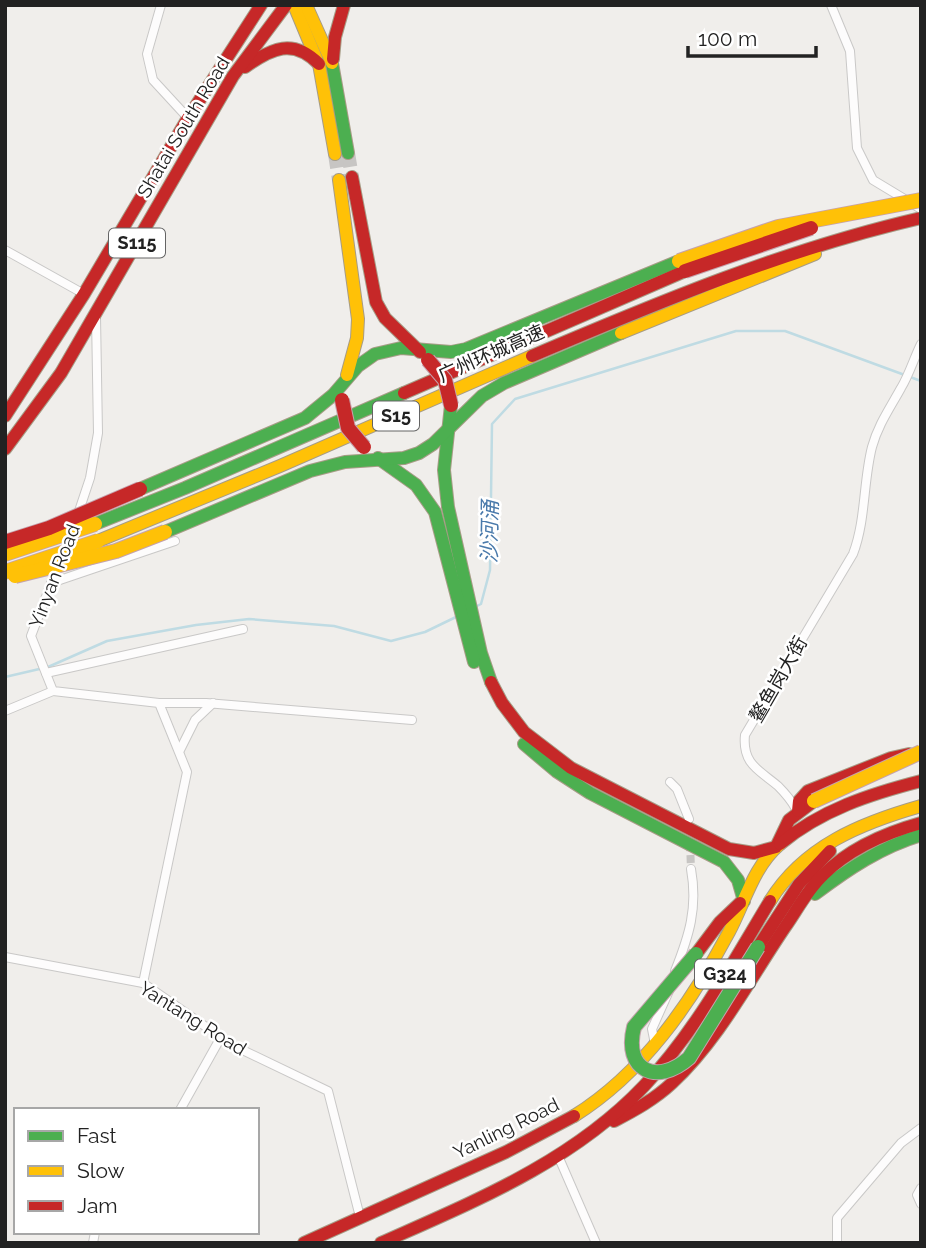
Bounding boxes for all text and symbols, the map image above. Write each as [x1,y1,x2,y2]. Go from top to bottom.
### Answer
scale bar [688,14,816,58]
text: 100 m [698,26,757,51]
street label: Shatai South Road [132,53,234,201]
road number: S115 [109,229,165,258]
street label: 广州环城高速 [434,320,548,386]
road number: S15 [373,402,419,430]
water label: 沙河涌 [476,498,503,564]
street label: Yinyan Road [24,521,84,631]
street label: 鳌鱼岗大街 [745,632,811,726]
road number: G324 [695,959,755,988]
street label: Yantang Road [135,976,251,1060]
street label: Yanling Road [450,1093,562,1163]
legend [14,1108,259,1234]
text: Fast [77,1123,117,1148]
text: Slow [77,1158,125,1183]
text: Jam [77,1193,118,1218]

